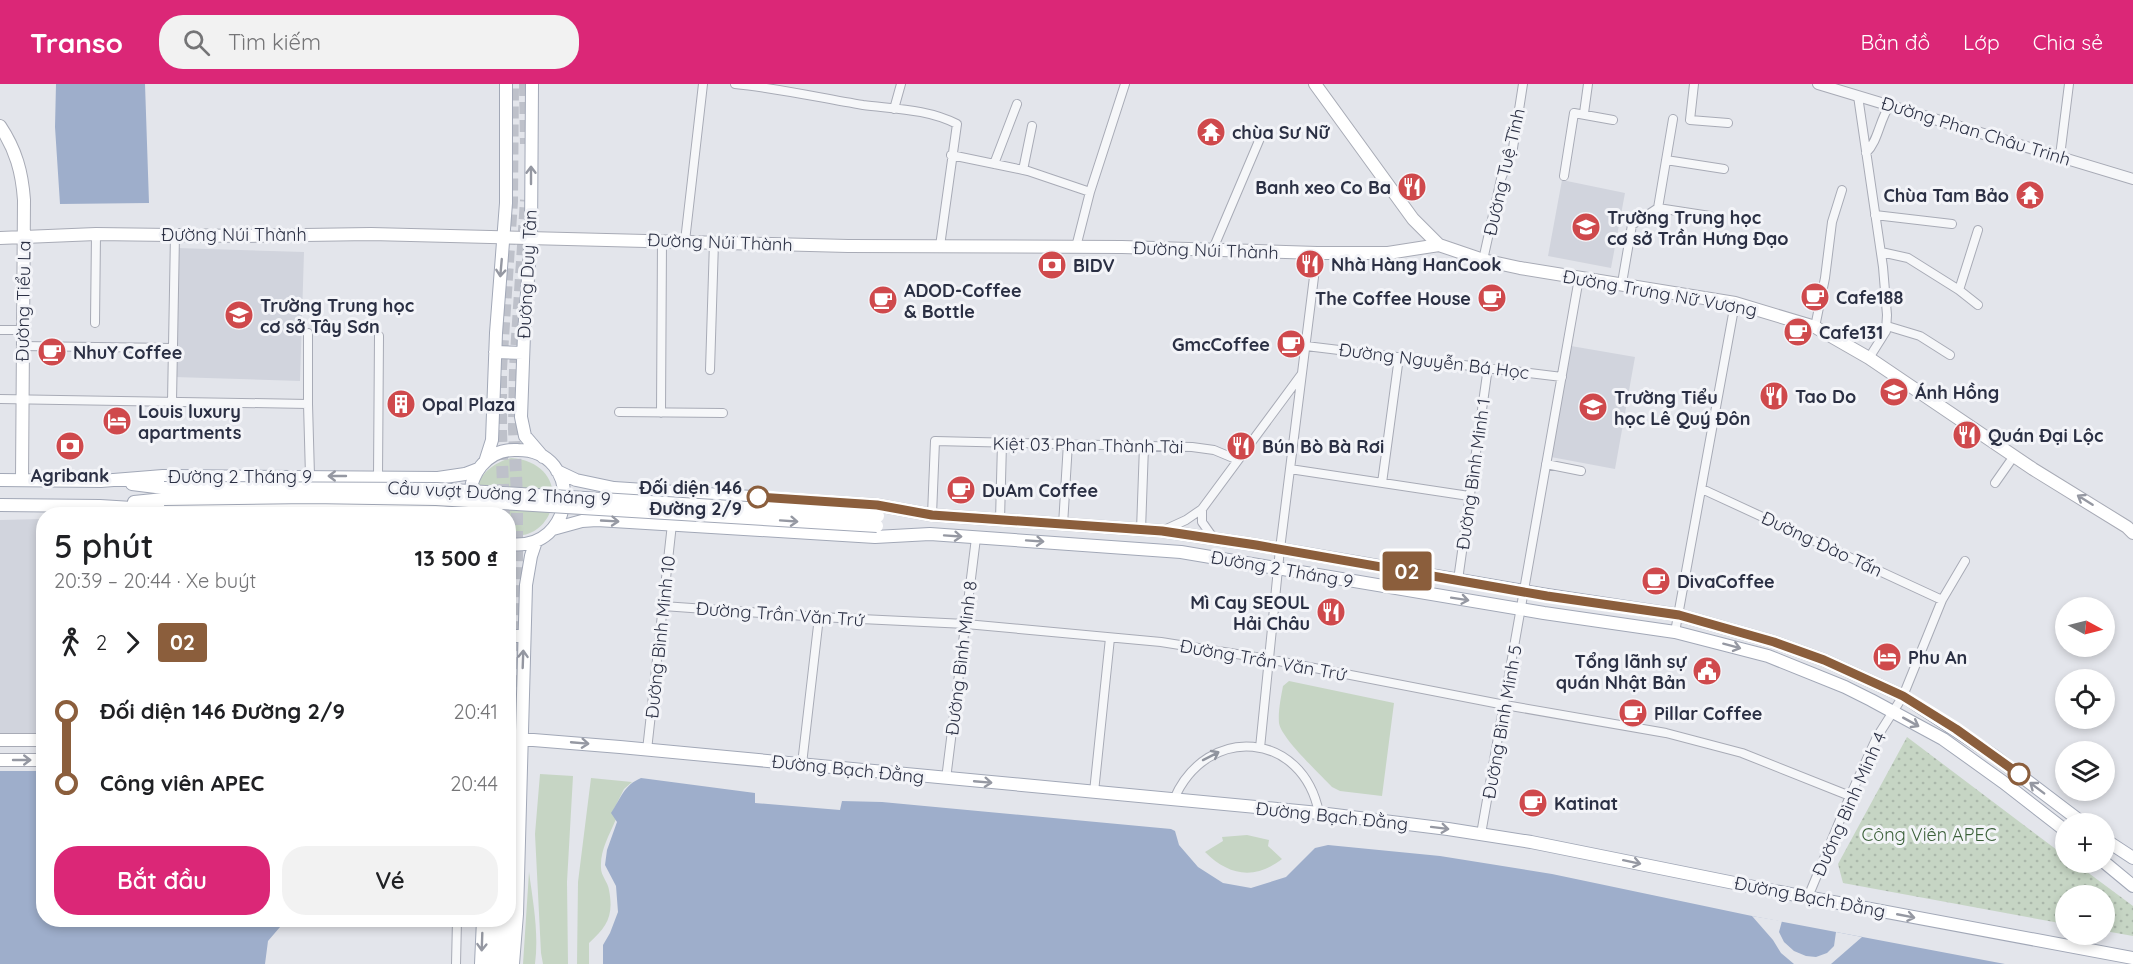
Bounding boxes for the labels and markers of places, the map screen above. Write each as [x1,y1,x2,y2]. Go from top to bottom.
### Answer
temple icon: chùa Sư Nữ [1195,116,1227,148]
place label: chùa Sư Nữ [1232,121,1330,144]
restaurant icon: Banh xeo Co Ba [1396,171,1428,203]
place label: Banh xeo Co Ba [1255,176,1391,199]
temple icon: Chùa Tam Bảo [2014,179,2046,211]
place label: Chùa Tam Bảo [1884,184,2009,207]
place label: Trường Trung học cơ sở Trần Hưng Đạo [1607,206,1789,250]
school or university icon: Trường Trung học cơ sở Trần Hưng Đạo [1570,211,1602,243]
restaurant icon: Nhà Hàng HanCook [1294,248,1326,280]
bank icon: BIDV [1036,249,1068,281]
place label: Nhà Hàng HanCook [1331,253,1502,276]
place label: BIDV [1073,254,1115,277]
place label: ADOD-Coffee & Bottle [904,279,1022,323]
cafe icon: Cafe188 [1799,281,1831,313]
cafe icon: The Coffee House [1476,282,1508,314]
cafe icon: ADOD-Coffee & Bottle [867,284,899,316]
place label: Cafe188 [1836,286,1903,309]
place label: The Coffee House [1315,287,1471,310]
place label: Trường Trung học cơ sở Tây Sơn [260,294,414,338]
school or university icon: Trường Trung học cơ sở Tây Sơn [223,299,255,331]
cafe icon: Cafe131 [1782,316,1814,348]
place label: Cafe131 [1819,321,1883,344]
cafe icon: GmcCoffee [1275,328,1307,360]
place label: GmcCoffee [1172,333,1270,356]
cafe icon: NhuY Coffee [36,336,68,368]
place label: NhuY Coffee [73,341,182,364]
school or university icon: Ánh Hồng [1878,376,1910,408]
restaurant icon: Tao Do [1758,380,1790,412]
place label: Ánh Hồng [1915,381,1999,404]
place label: Tao Do [1795,385,1856,408]
place label: Trường Tiểu học Lê Quý Đôn [1614,386,1751,430]
building icon: Opal Plaza [385,388,417,420]
school or university icon: Trường Tiểu học Lê Quý Đôn [1577,391,1609,423]
place label: Opal Plaza [422,393,515,416]
place label: Louis luxury apartments [138,400,242,444]
hotel icon: Louis luxury apartments [101,405,133,437]
restaurant icon: Quán Đại Lộc [1951,419,1983,451]
place label: Quán Đại Lộc [1988,424,2103,447]
bank icon: Agribank [54,430,86,462]
restaurant icon: Bún Bò Bà Rơi [1225,430,1257,462]
place label: Bún Bò Bà Rơi [1262,435,1384,458]
place label: Agribank [31,464,109,487]
cafe icon: DuAm Coffee [945,474,977,506]
place label: Đối diện 146 Đường 2/9 [638,476,742,520]
place label: DuAm Coffee [982,479,1098,502]
marker: Đối diện 146 Đường 2/9 [747,486,769,508]
cafe icon: DivaCoffee [1640,565,1672,597]
place label: DivaCoffee [1677,570,1775,593]
place label: Mì Cay SEOUL Hải Châu [1190,591,1310,635]
restaurant icon: Mì Cay SEOUL Hải Châu [1315,596,1347,628]
hotel icon: Phu An [1871,641,1903,673]
place label: Phu An [1908,646,1967,669]
place label: Tổng lãnh sự quán Nhật Bản [1556,650,1687,694]
public building icon: Tổng lãnh sự quán Nhật Bản [1691,655,1723,687]
cafe icon: Pillar Coffee [1617,697,1649,729]
place label: Pillar Coffee [1654,702,1762,725]
unlabelled marker [2008,763,2030,785]
cafe icon: Katinat [1517,787,1549,819]
place label: Katinat [1554,792,1618,815]

